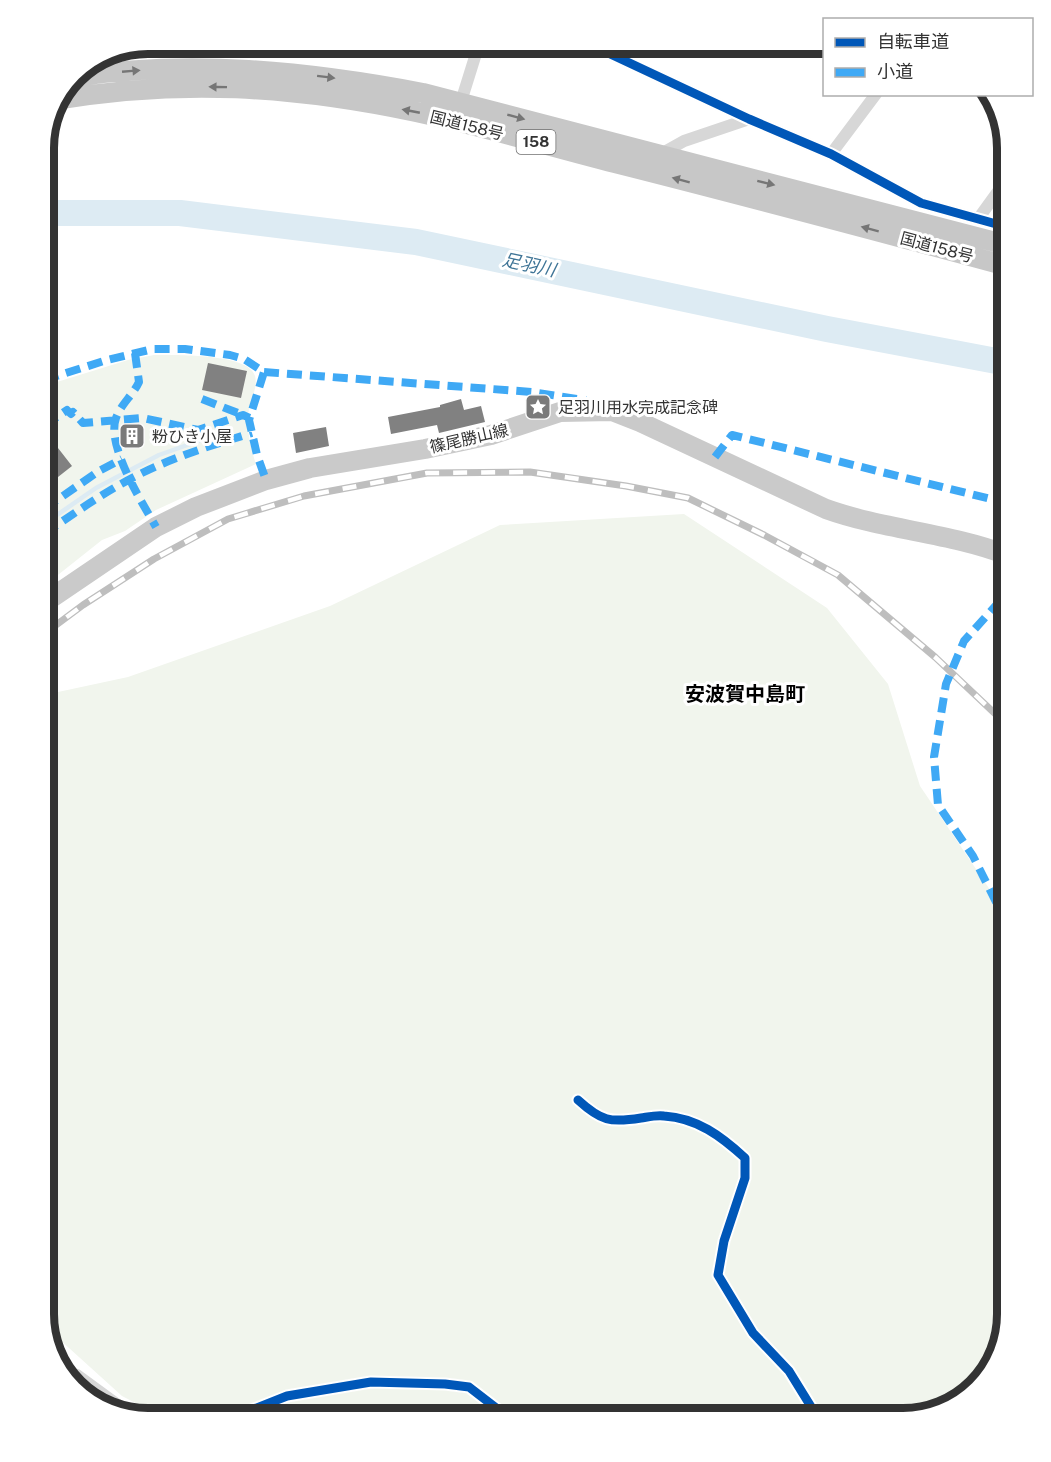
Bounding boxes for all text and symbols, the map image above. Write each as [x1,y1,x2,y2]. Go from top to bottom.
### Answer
legend [823,18,1033,96]
text: 自転車道 [877,31,949,52]
text: 小道 [877,61,913,82]
one-way arrow [122,66,141,76]
one-way arrow [316,72,335,82]
one-way arrow [208,82,227,92]
one-way arrow [401,106,420,115]
street label: 国道158号 [428,107,506,144]
one-way arrow [507,113,525,123]
road number: 158 [516,130,556,154]
one-way arrow [672,175,690,184]
one-way arrow [757,178,775,188]
one-way arrow [861,224,879,234]
street label: 国道158号 [898,229,976,266]
water label: 足羽川 [501,249,560,281]
place icon: 足羽川用水完成記念碑 [523,392,553,422]
place label: 足羽川用水完成記念碑 [558,398,718,417]
street label: 篠尾勝山線 [428,420,510,457]
building icon: 粉ひき小屋 [117,421,147,451]
place label: 粉ひき小屋 [152,427,232,446]
district label: 安波賀中島町 [685,682,805,706]

